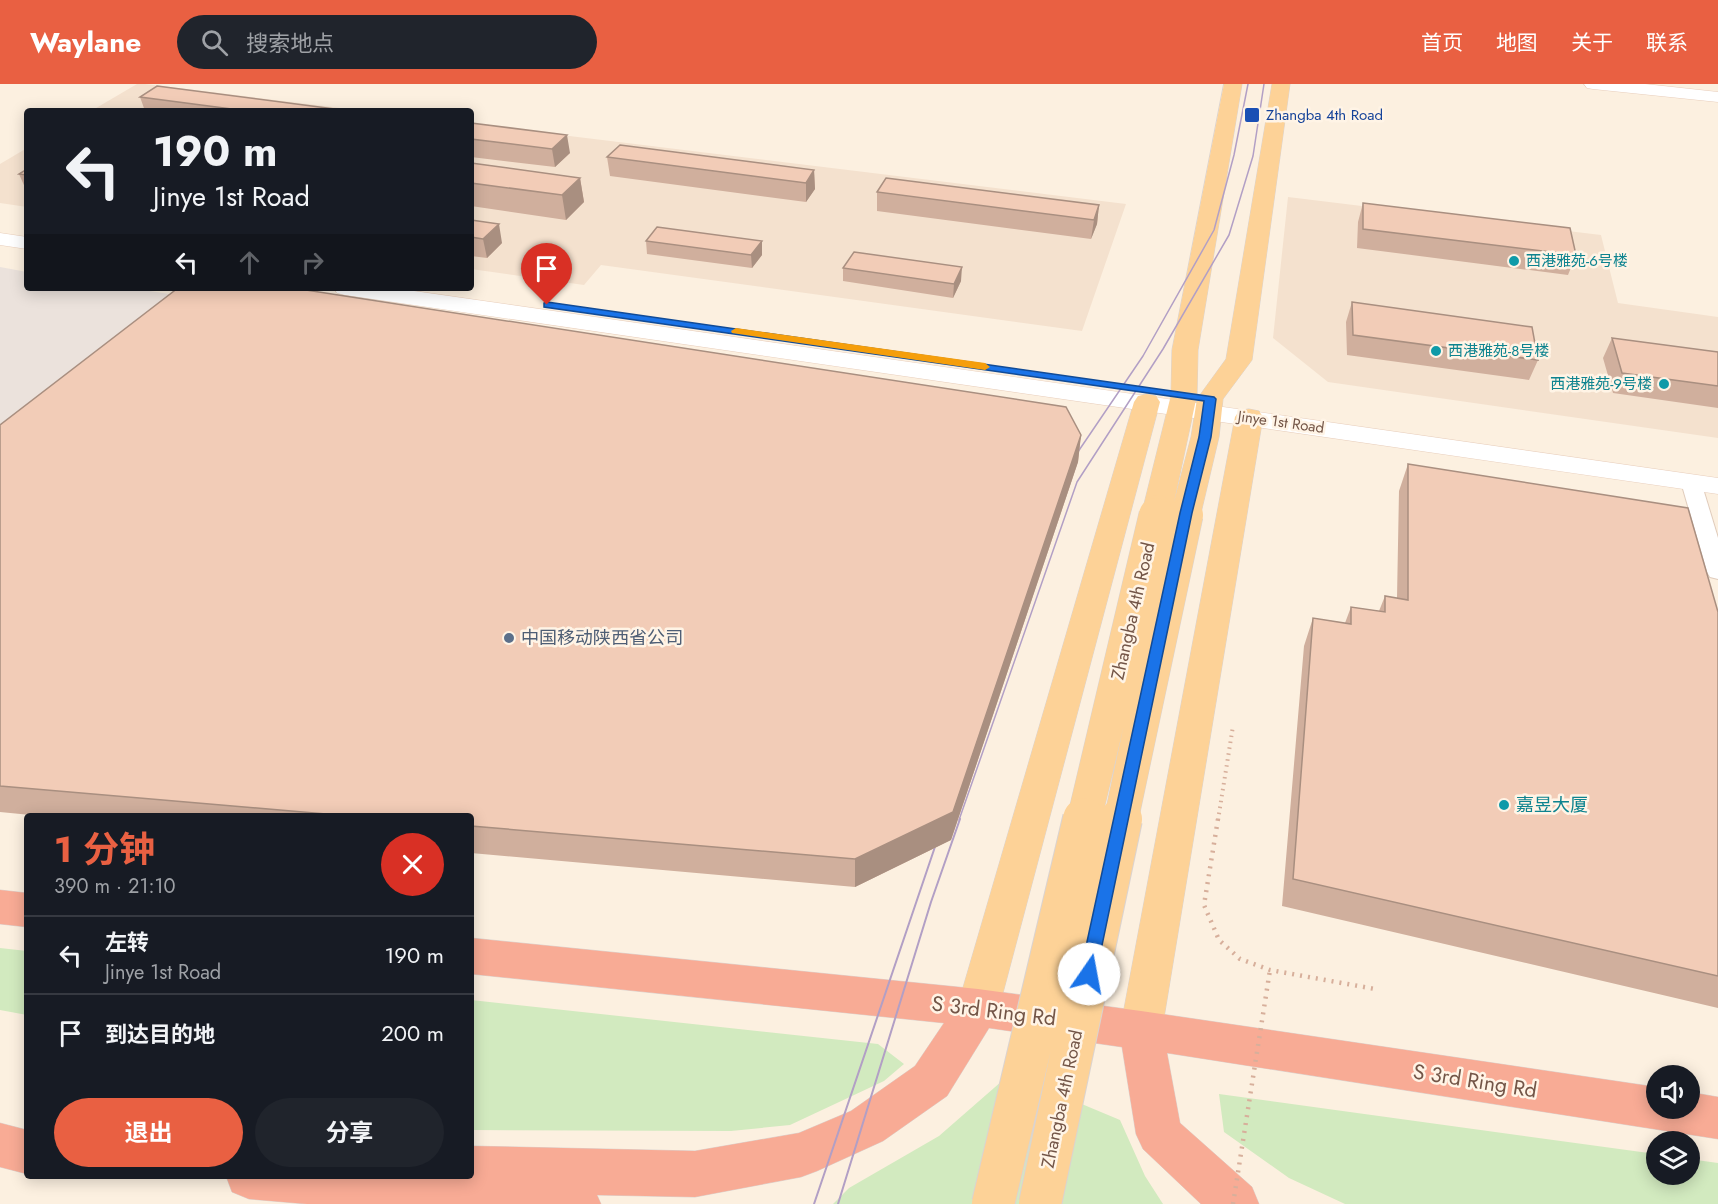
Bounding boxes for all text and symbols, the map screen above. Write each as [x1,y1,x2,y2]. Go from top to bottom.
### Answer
search box [177,15,597,69]
text: Waylane [30,22,141,63]
icon: search [198,26,231,59]
text: 搜索地点 [246,27,334,59]
text: 首页 [1421,28,1463,58]
text: 地图 [1496,28,1538,58]
text: 关于 [1571,28,1613,58]
text: 联系 [1646,28,1688,58]
place label: Zhangba 4th Road [1266,104,1383,126]
marker: Zhangba 4th Road [1243,106,1261,124]
text: 190 m [153,121,277,182]
icon: left [54,132,132,210]
text: Jinye 1st Road [153,177,310,216]
pin [521,243,572,305]
icon: left [170,246,203,279]
icon: ahead [233,246,266,279]
icon: right [296,246,329,279]
place label: 西港雅苑-6号楼 [1526,250,1628,272]
icon: arrive [530,252,563,285]
marker: 西港雅苑-6号楼 [1507,254,1521,268]
place label: 西港雅苑-8号楼 [1448,340,1549,362]
marker: 西港雅苑-8号楼 [1429,344,1443,358]
place label: 西港雅苑-9号楼 [1550,373,1652,395]
marker: 西港雅苑-9号楼 [1657,377,1671,391]
street label: Jinye 1st Road [1234,405,1326,439]
street label: Zhangba 4th Road [1105,540,1161,682]
place label: 中国移动陕西省公司 [521,625,683,651]
marker: 中国移动陕西省公司 [502,631,516,645]
place label: 嘉昱大厦 [1516,792,1588,818]
marker: 嘉昱大厦 [1497,798,1511,812]
text: 1 分钟 [54,823,155,875]
button: close [381,833,444,896]
text: 390 m · 21:10 [54,872,175,901]
text: 左转 [105,926,149,958]
icon: left [54,939,87,972]
text: 190 m [384,939,444,971]
position arrow [1057,942,1121,1006]
text: Jinye 1st Road [105,958,221,987]
street label: S 3rd Ring Rd [930,988,1058,1034]
icon: arrive [54,1017,87,1050]
text: 200 m [381,1017,444,1049]
text: 到达目的地 [105,1018,215,1050]
street label: Zhangba 4th Road [1035,1028,1089,1170]
street label: S 3rd Ring Rd [1411,1056,1539,1106]
map controls [1646,1065,1700,1185]
button: sound [1646,1065,1700,1119]
button: 退出 [54,1098,243,1167]
button: 分享 [255,1098,444,1167]
button: layers [1646,1131,1700,1185]

